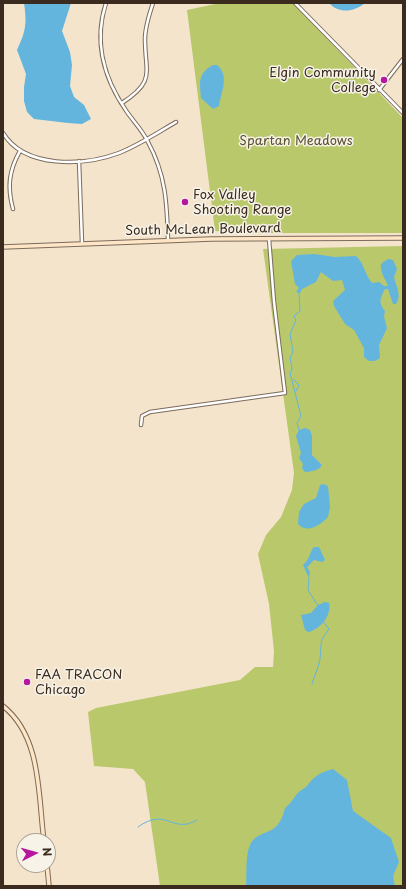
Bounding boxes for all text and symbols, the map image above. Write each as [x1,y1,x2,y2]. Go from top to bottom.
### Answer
place label: Elgin Community College [269,65,376,96]
marker: Elgin Community College [379,75,389,85]
park label: Spartan Meadows [239,133,353,149]
place label: Fox Valley Shooting Range [193,187,291,218]
marker: Fox Valley Shooting Range [180,197,190,207]
street label: South McLean Boulevard [125,221,281,239]
place label: FAA TRACON Chicago [35,667,122,698]
marker: FAA TRACON Chicago [22,677,32,687]
north arrow [16,833,56,873]
text: N [39,847,56,857]

